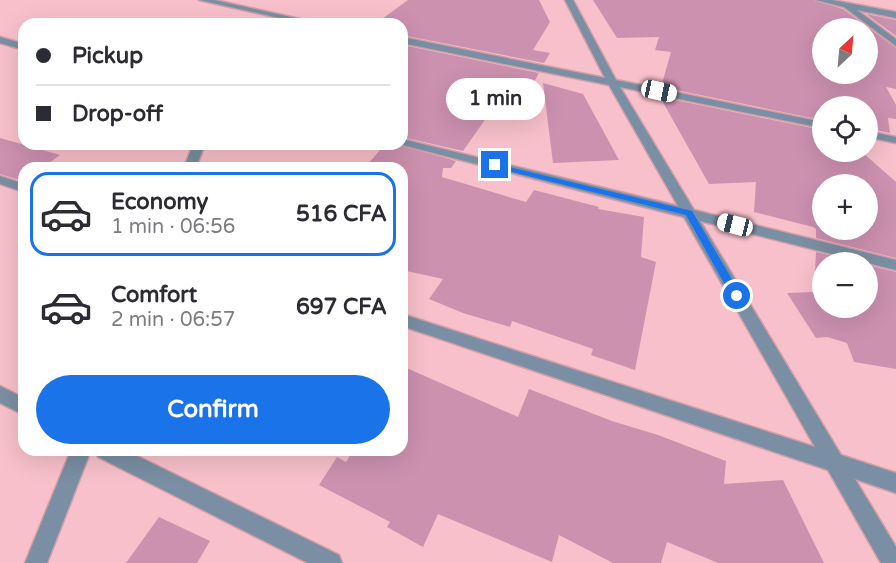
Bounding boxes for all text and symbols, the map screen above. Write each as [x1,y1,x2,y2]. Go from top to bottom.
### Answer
north arrow [812,18,878,84]
map controls [812,18,878,318]
text: Pickup [72,43,143,69]
callout: 1 min [446,78,544,120]
car [640,78,678,104]
text: 1 min [469,87,522,111]
button: locate [812,96,878,162]
text: Drop-off [72,101,163,127]
route end [481,151,508,178]
button: + [812,174,878,240]
icon: car [39,187,93,241]
text: Economy [111,189,208,215]
text: 516 CFA [296,201,387,227]
car [715,212,755,238]
text: 1 min · 06:56 [111,215,235,239]
button: − [812,252,878,318]
icon: car [39,280,93,334]
text: Comfort [111,282,197,308]
route start [723,282,750,309]
text: 697 CFA [296,294,387,320]
text: 2 min · 06:57 [111,308,235,332]
button: Confirm [36,375,390,444]

